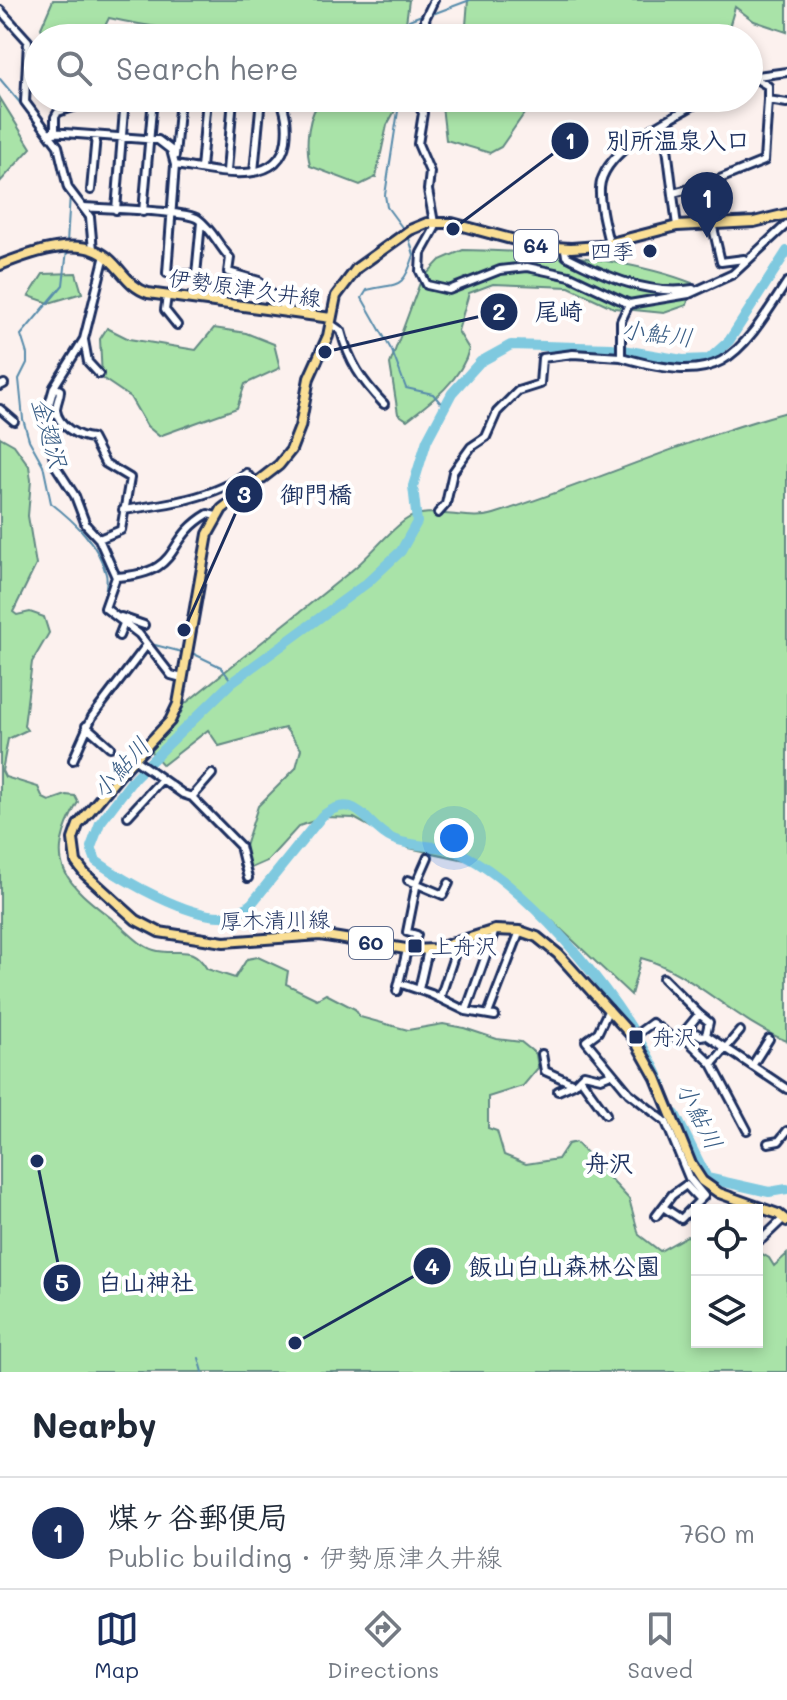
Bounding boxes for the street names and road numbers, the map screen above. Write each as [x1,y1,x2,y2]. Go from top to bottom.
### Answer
road number: 64 [514,230,558,262]
street label: 伊勢原津久井線 [167,262,323,313]
street label: 厚木清川線 [220,904,330,935]
road number: 60 [349,927,393,959]

